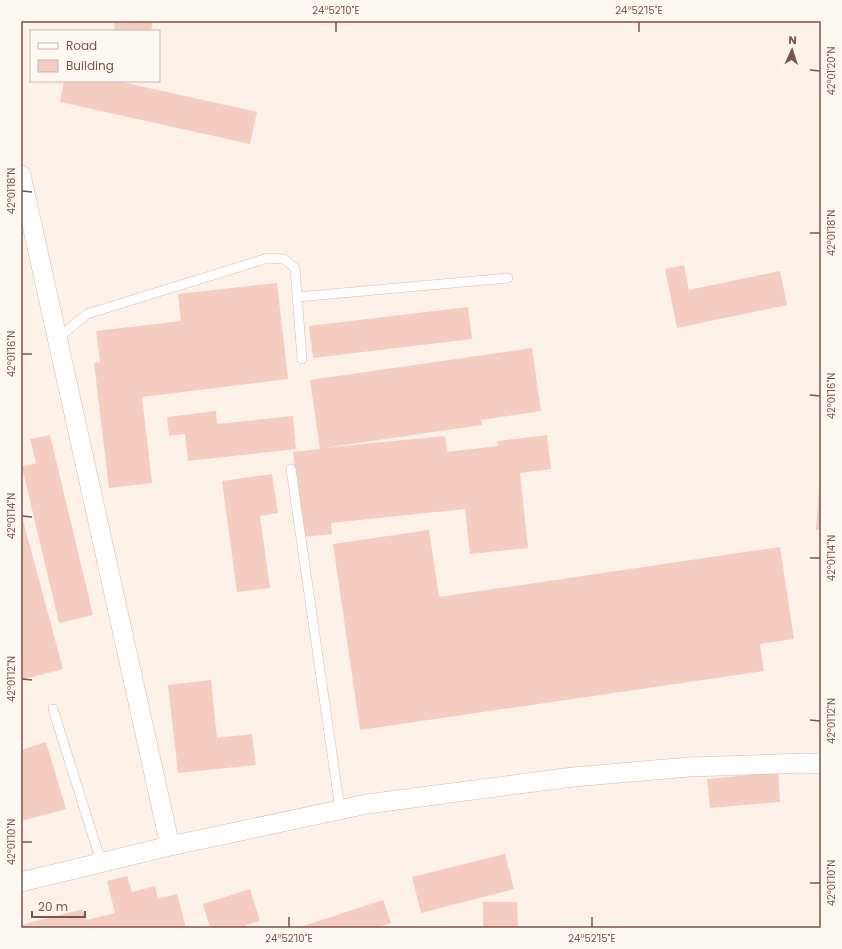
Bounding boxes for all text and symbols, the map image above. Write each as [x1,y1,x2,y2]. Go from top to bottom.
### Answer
text: 24°52'10"E [312,3,360,18]
text: 24°52'15"E [615,3,663,18]
legend [30,30,160,82]
north arrow [772,30,812,70]
text: N [788,32,797,48]
text: Road [66,37,97,54]
text: 42°01'20"N [824,46,839,96]
text: Building [66,57,114,74]
text: 42°01'18"N [4,168,19,214]
text: 42°01'18"N [824,210,839,256]
text: 42°01'16"N [4,331,19,377]
text: 42°01'16"N [824,373,839,419]
text: 42°01'14"N [4,493,19,539]
text: 42°01'14"N [824,535,839,581]
text: 42°01'12"N [4,656,19,702]
text: 42°01'12"N [824,698,839,744]
text: 42°01'10"N [4,819,19,865]
text: 42°01'10"N [824,860,839,906]
scale bar [32,893,85,919]
text: 20 m [38,898,68,915]
text: 24°52'10"E [265,931,313,946]
text: 24°52'15"E [568,931,616,946]

